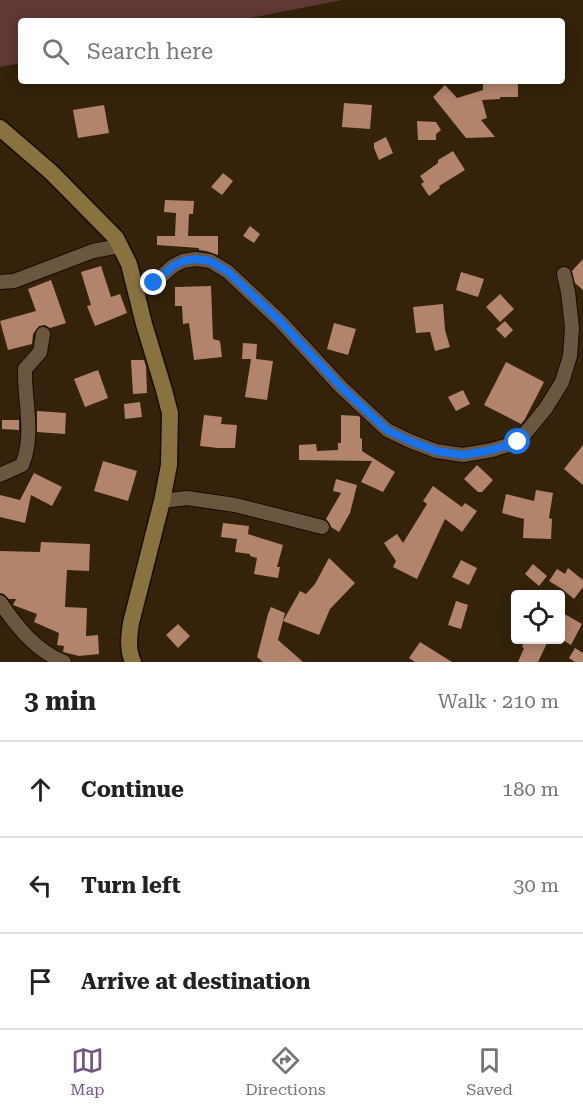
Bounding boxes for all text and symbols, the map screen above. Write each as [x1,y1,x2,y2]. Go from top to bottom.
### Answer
search box [18,18,565,84]
icon: search [39,35,72,68]
text: Search here [87,39,213,64]
route end [140,269,166,295]
route start [504,428,530,454]
map controls [511,590,565,644]
button: locate [511,590,565,644]
text: 3 min [24,686,96,716]
text: Walk · 210 m [438,689,559,713]
icon: ahead [24,773,57,806]
text: Continue [81,777,184,802]
text: 180 m [502,777,559,801]
icon: left [24,869,57,902]
text: Turn left [81,873,181,898]
text: 30 m [513,873,559,897]
icon: arrive [24,965,57,998]
text: Arrive at destination [81,969,310,994]
tab: Map [70,1044,105,1099]
tab: Directions [245,1044,326,1099]
tab: Saved [466,1044,513,1099]

